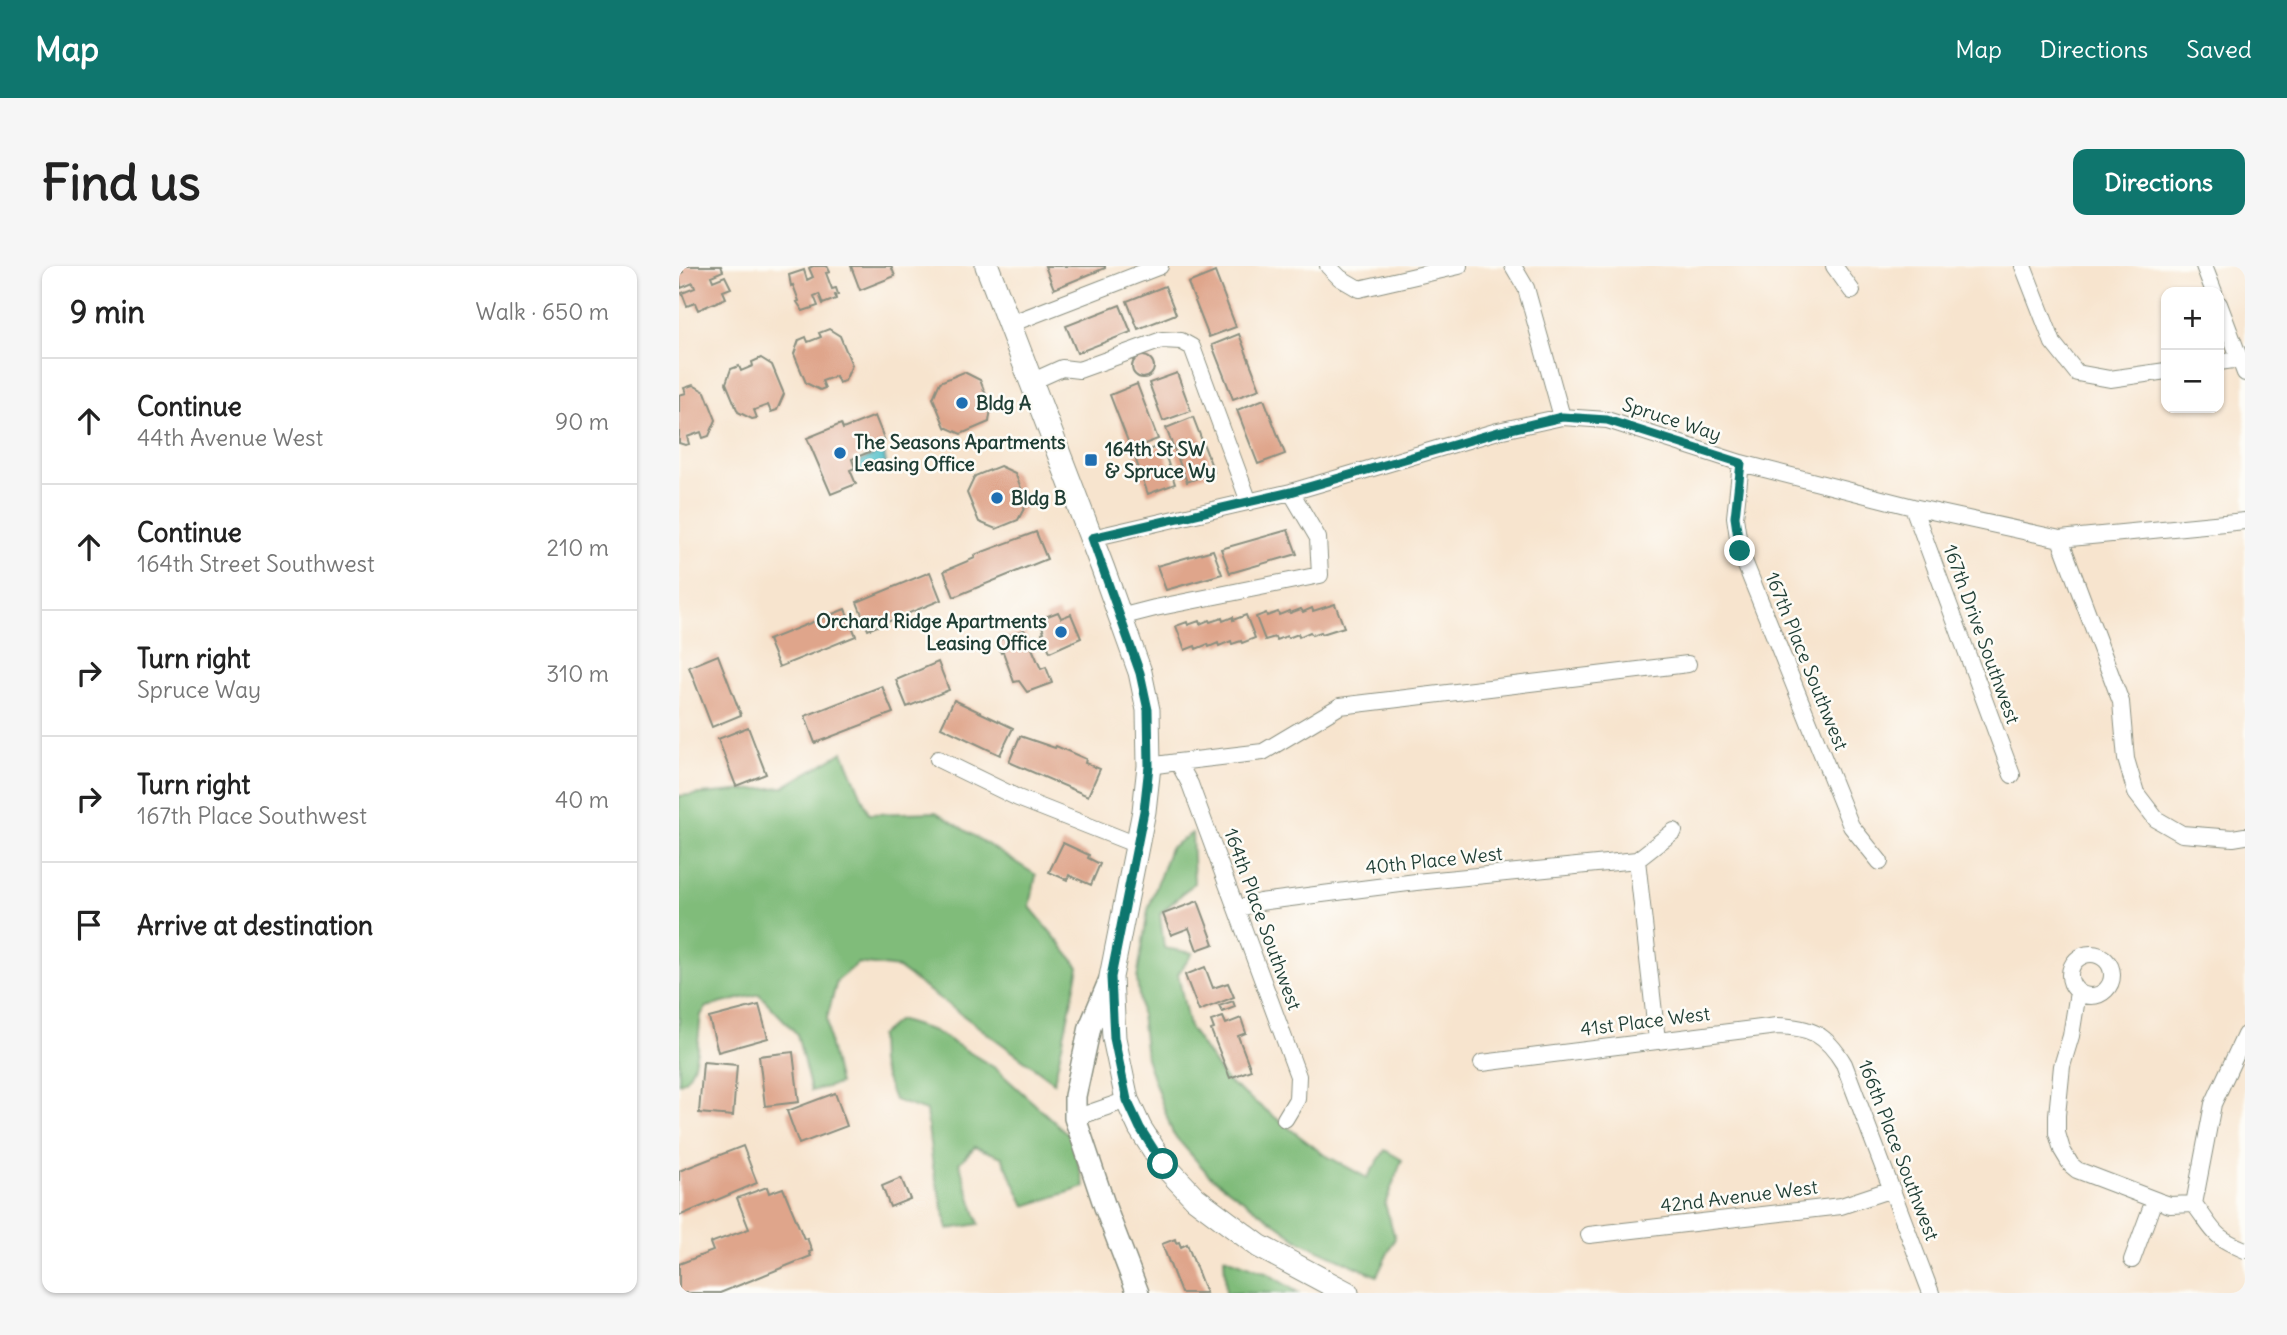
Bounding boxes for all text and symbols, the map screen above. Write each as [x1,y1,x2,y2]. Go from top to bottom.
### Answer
text: Map [35,28,99,70]
text: Map [1955,34,2002,64]
text: Directions [2040,34,2148,64]
text: Saved [2186,34,2252,64]
button: Directions [2073,149,2245,215]
text: Find us [42,152,200,213]
map controls [2161,287,2224,413]
button: + [2161,287,2224,350]
text: 9 min [70,293,145,331]
text: Walk · 650 m [476,297,609,326]
button: − [2161,350,2224,413]
text: Continue [137,390,242,423]
place label: Bldg A [976,391,1031,415]
street label: Spruce Way [1620,392,1724,446]
marker: Bldg A [954,395,970,411]
icon: ahead [70,402,108,440]
text: 90 m [555,407,609,436]
text: 44th Avenue West [137,423,323,452]
place label: The Seasons Apartments Leasing Office [854,430,1066,476]
place label: 164th St SW & Spruce Wy [1105,437,1216,483]
marker: The Seasons Apartments Leasing Office [832,445,848,461]
marker: 164th St SW & Spruce Wy [1083,452,1099,468]
place label: Bldg B [1011,486,1066,510]
marker: Bldg B [989,490,1005,506]
text: Continue [137,516,242,549]
icon: ahead [70,528,108,566]
text: 210 m [546,533,609,562]
route end [1724,535,1755,566]
street label: 167th Drive Southwest [1938,541,2026,727]
text: 164th Street Southwest [137,549,375,578]
street label: 167th Place Southwest [1760,568,1854,754]
place label: Orchard Ridge Apartments Leasing Office [816,609,1047,655]
marker: Orchard Ridge Apartments Leasing Office [1053,624,1069,640]
text: Turn right [137,642,250,675]
icon: right [70,654,108,692]
text: 310 m [546,659,609,688]
text: Spruce Way [137,675,261,704]
text: Turn right [137,768,250,801]
icon: right [70,780,108,818]
text: 40 m [555,785,609,814]
text: 167th Place Southwest [137,801,367,830]
street label: 164th Place Southwest [1219,825,1307,1013]
street label: 40th Place West [1364,841,1504,879]
icon: arrive [70,906,108,944]
text: Arrive at destination [137,909,373,942]
street label: 41st Place West [1579,1001,1711,1041]
street label: 166th Place Southwest [1853,1056,1945,1244]
route start [1147,1148,1178,1179]
street label: 42nd Avenue West [1659,1174,1819,1218]

